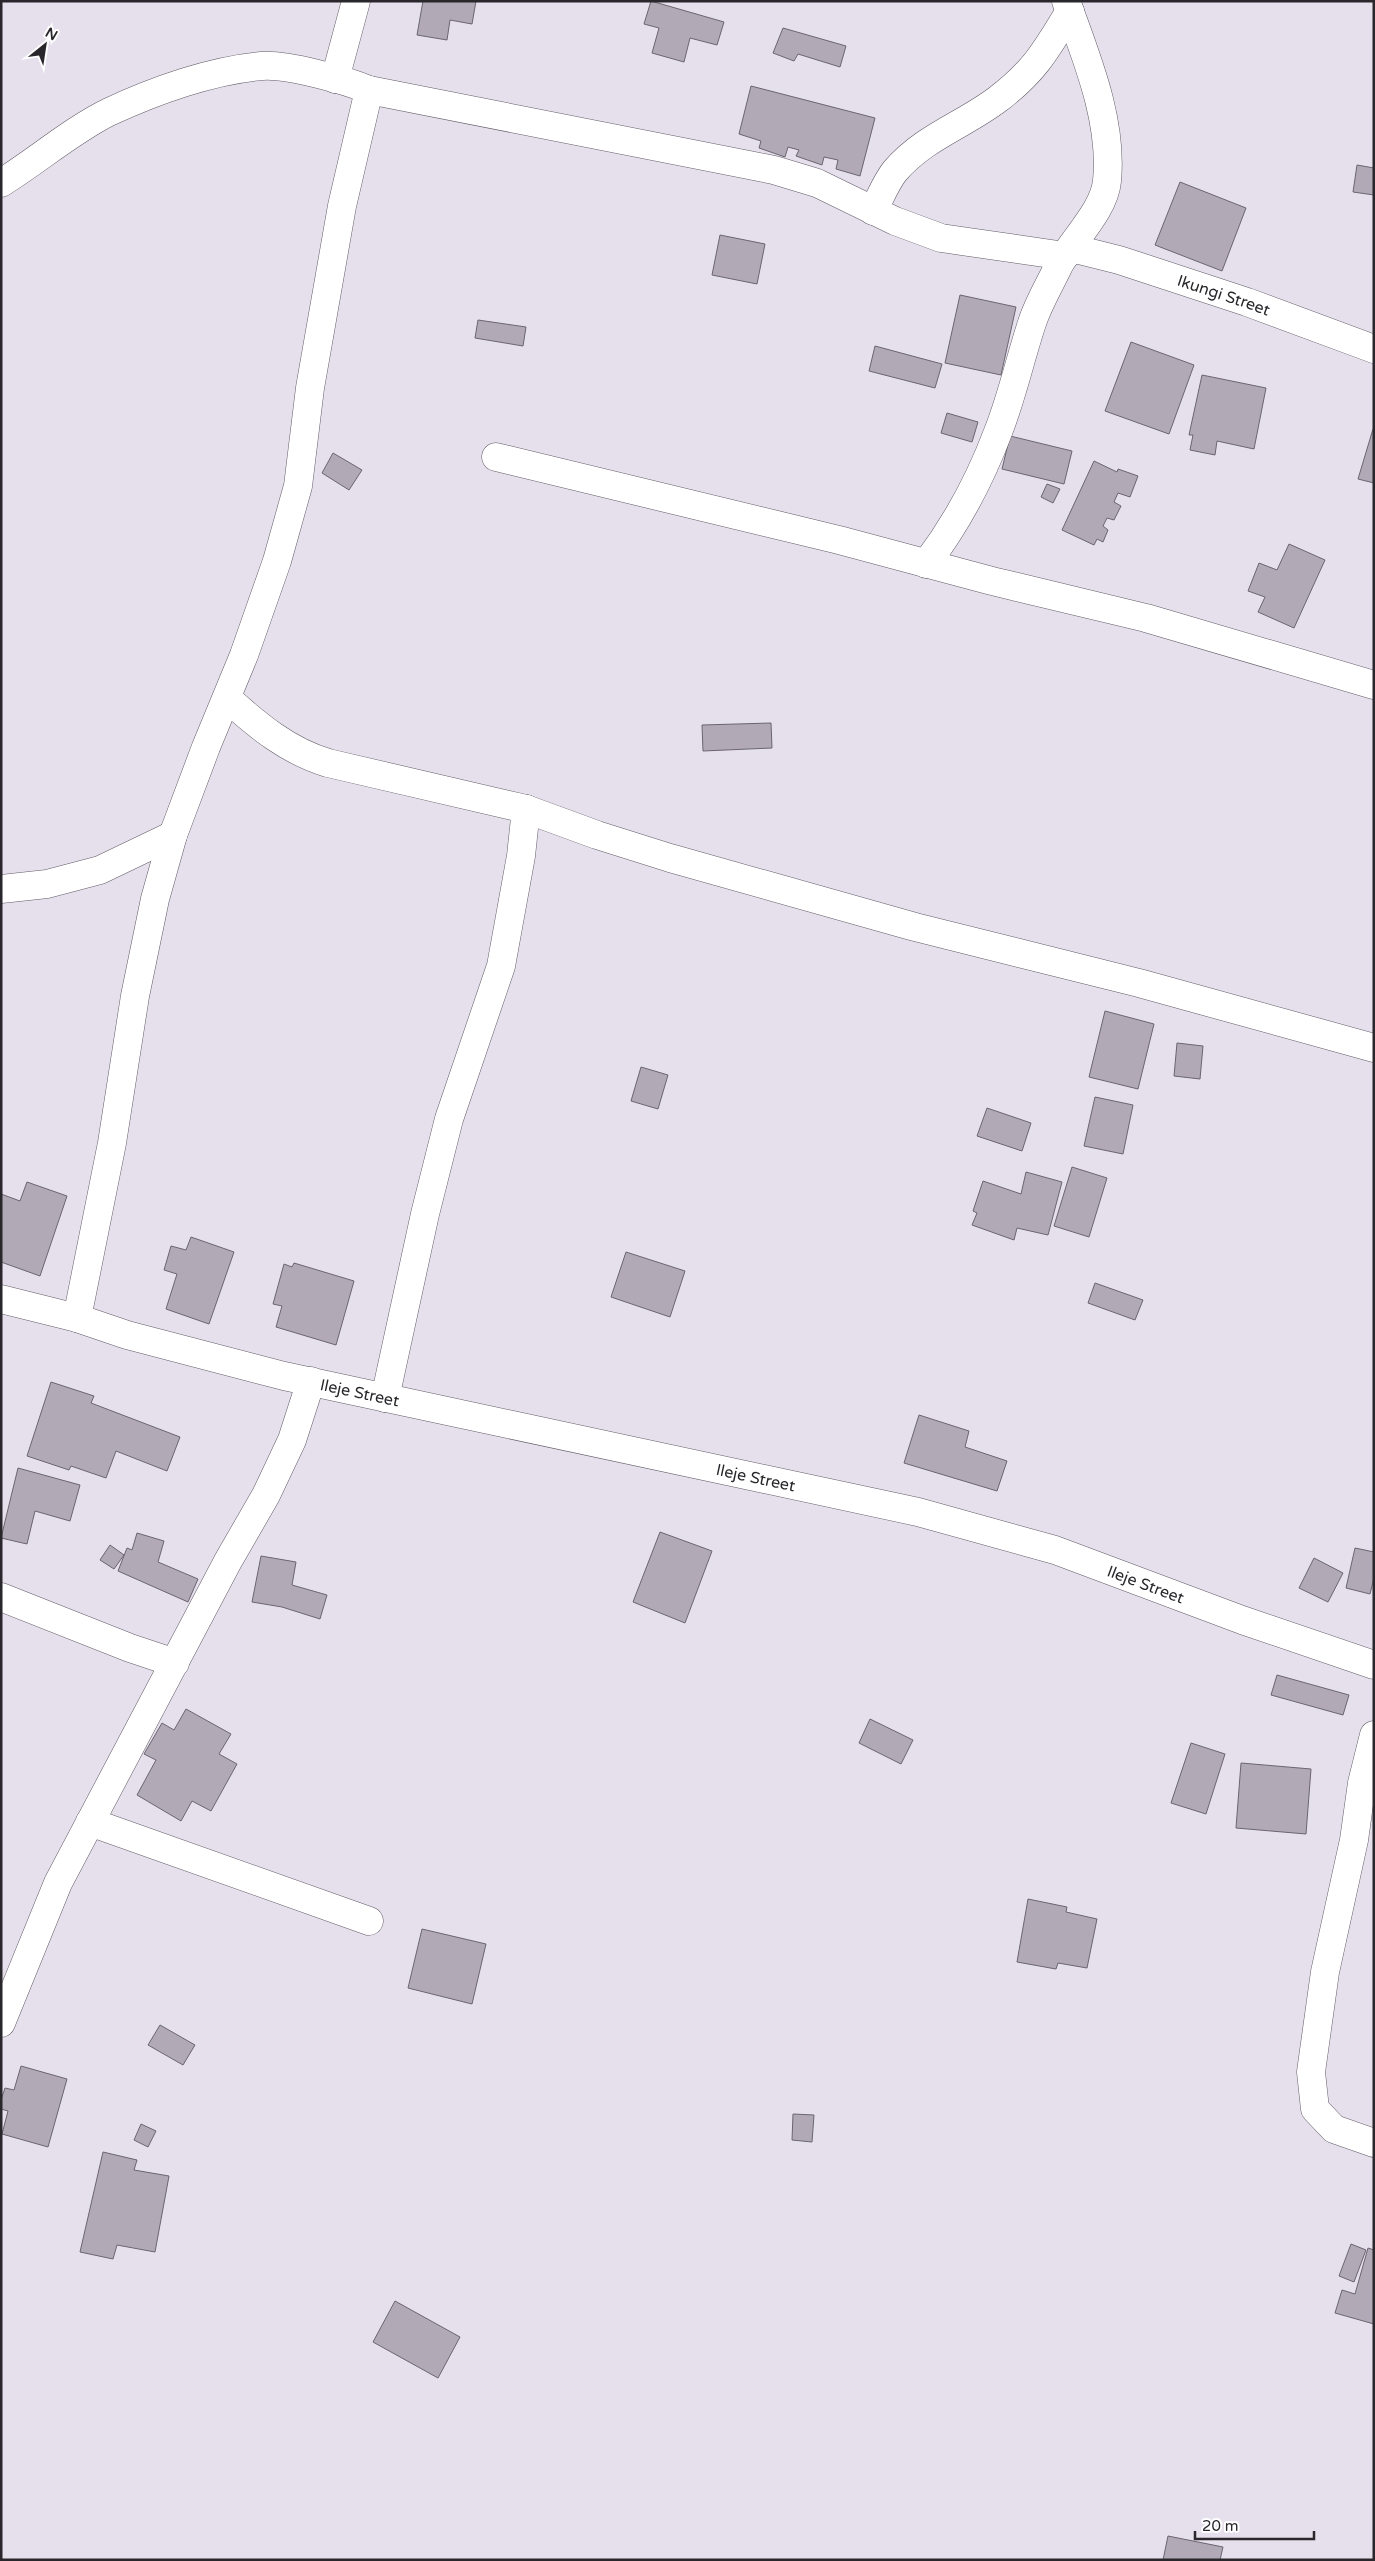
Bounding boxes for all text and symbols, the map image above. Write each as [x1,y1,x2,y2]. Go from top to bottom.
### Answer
north arrow [20,20,70,70]
text: N [42,24,60,44]
street label: Ikungi Street [1175,271,1273,321]
street label: Ileje Street [318,1375,401,1411]
street label: Ileje Street [714,1460,797,1496]
street label: Ileje Street [1104,1561,1187,1608]
scale bar [1195,2508,1314,2540]
text: 20 m [1202,2517,1239,2535]

